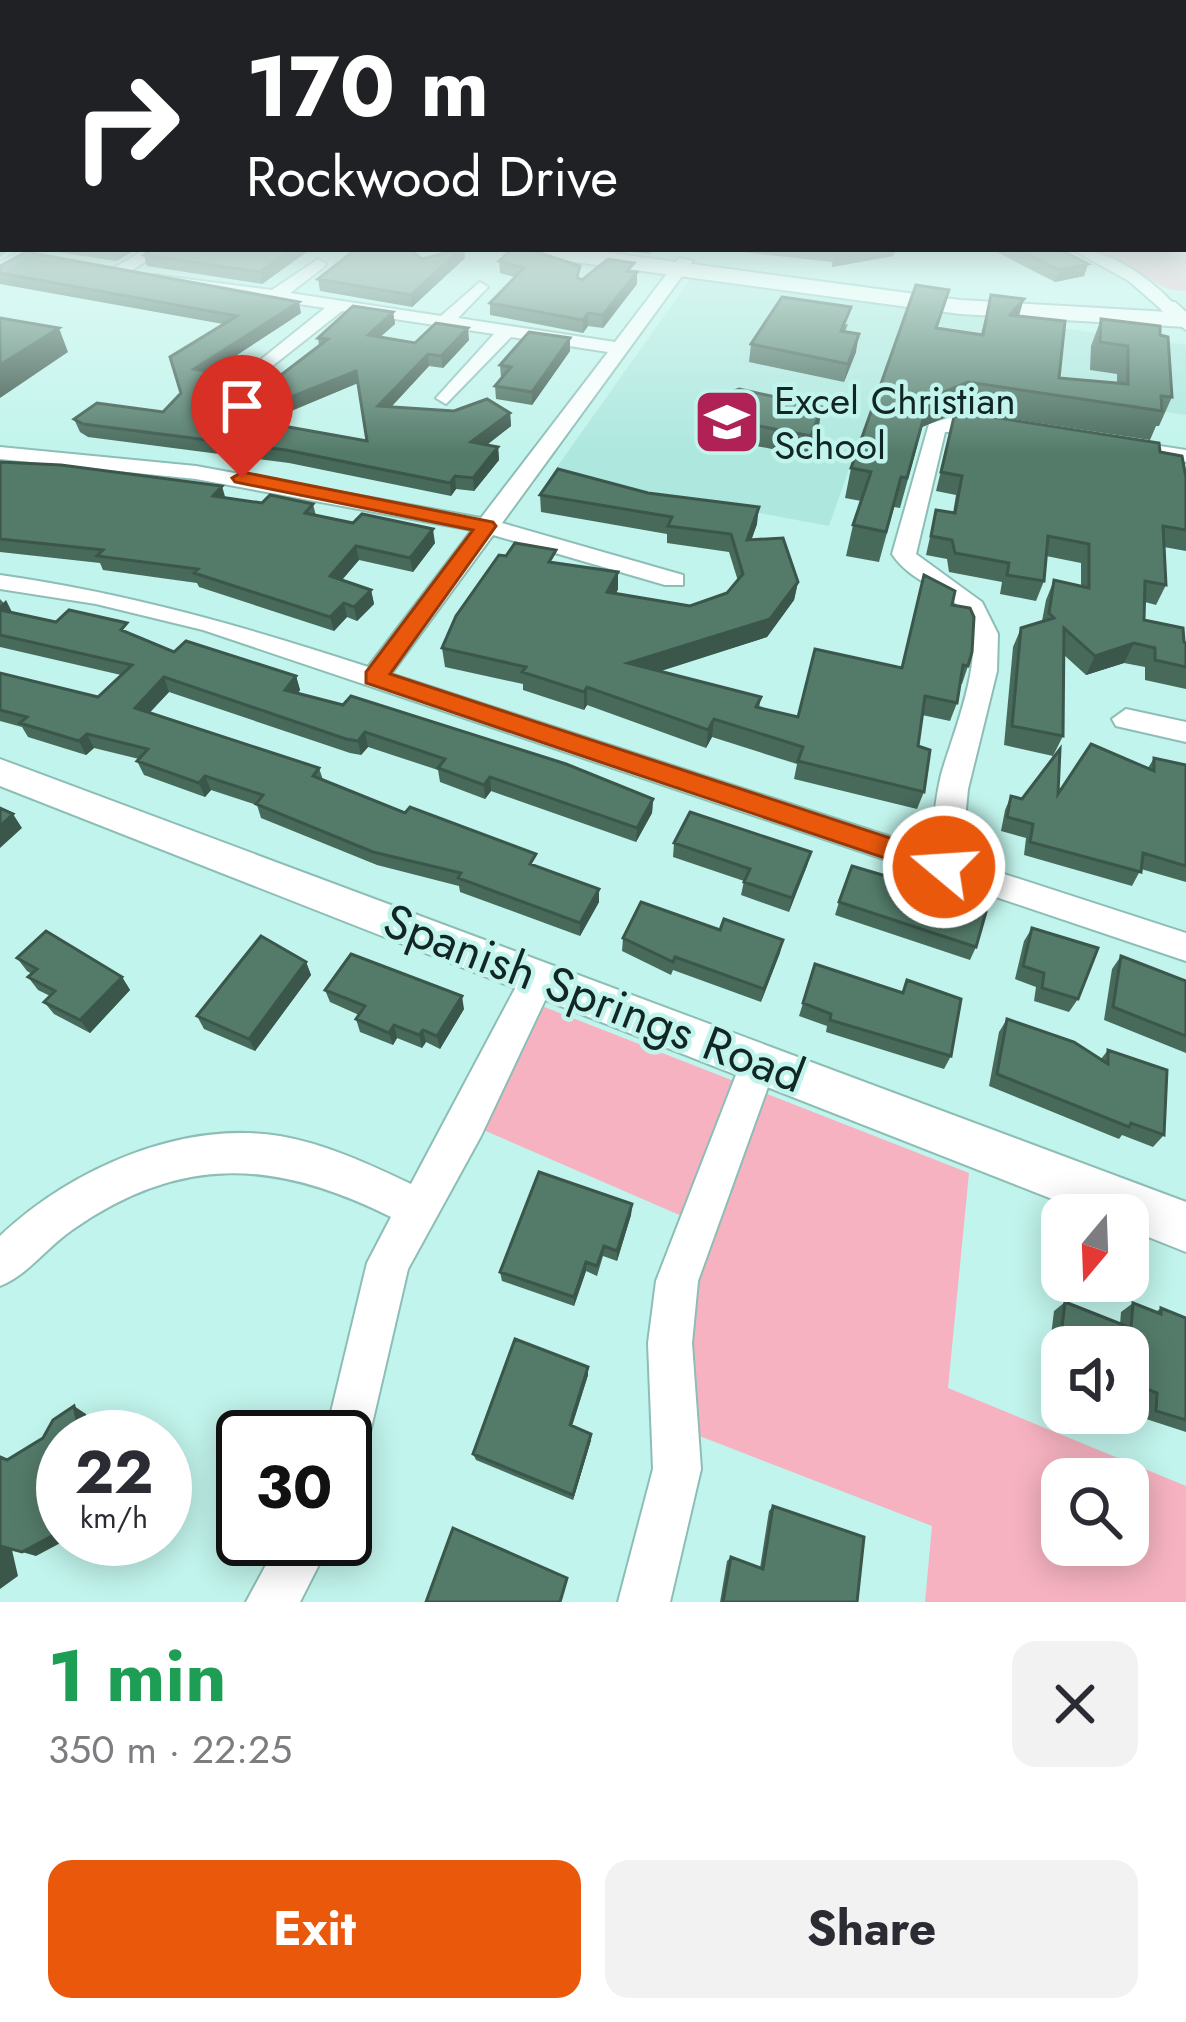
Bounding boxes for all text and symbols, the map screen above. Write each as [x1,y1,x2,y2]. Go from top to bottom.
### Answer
text: 170 m [246,26,489,148]
icon: right [48,48,204,204]
text: Rockwood Drive [246,138,618,216]
pin [191,355,293,478]
place label: Excel Christian School [774,372,1016,474]
icon: arrive [209,373,275,439]
school or university icon: Excel Christian School [692,387,762,457]
position arrow [881,804,1007,930]
street label: Spanish Springs Road [374,886,814,1110]
north arrow [1041,1194,1149,1302]
map controls [1041,1194,1149,1566]
button: sound [1041,1326,1149,1434]
speed limit sign: 30 [216,1410,372,1566]
text: 22 [75,1429,153,1516]
button: search [1041,1458,1149,1566]
text: km/h [80,1496,148,1539]
text: 1 min [48,1624,227,1728]
button: close [1012,1641,1138,1767]
text: 350 m · 22:25 [48,1721,292,1778]
button: Exit [48,1860,581,1998]
button: Share [605,1860,1138,1998]

